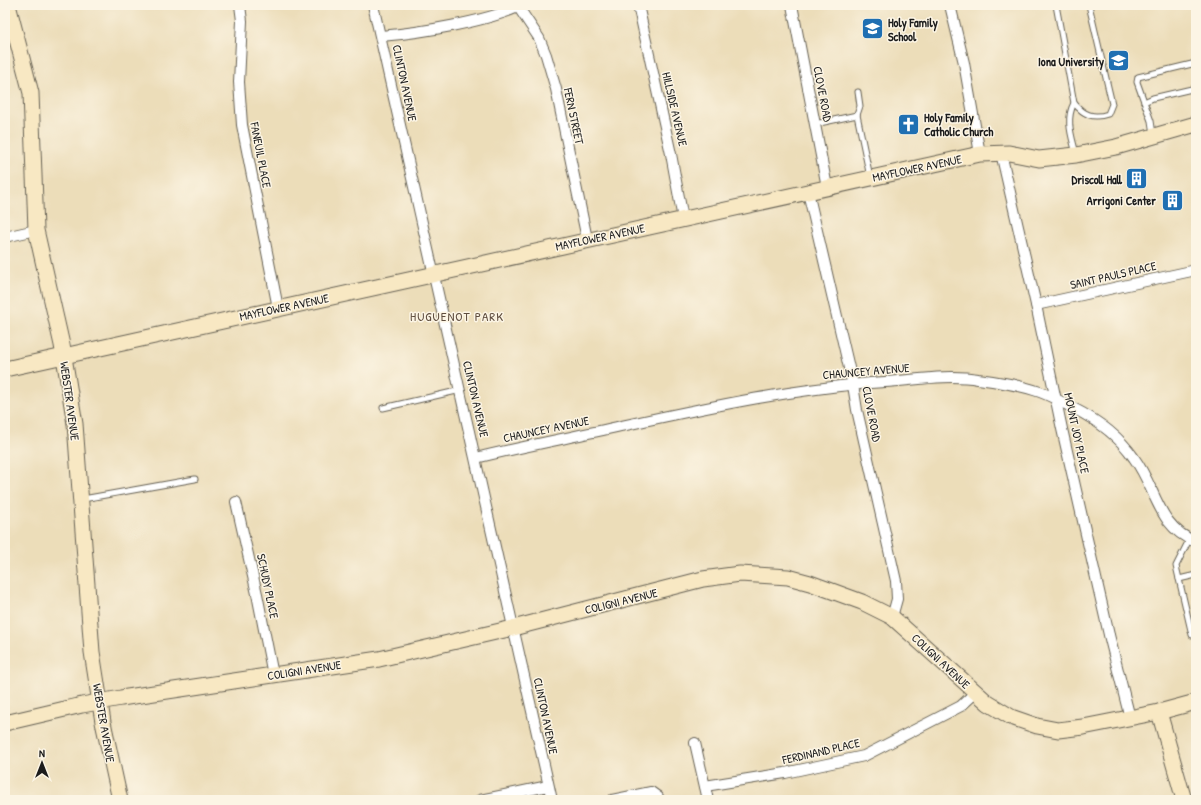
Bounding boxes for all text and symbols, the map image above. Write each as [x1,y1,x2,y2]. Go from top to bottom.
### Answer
place label: Holy Family School [888,14,938,45]
school or university icon: Holy Family School [860,16,886,42]
street label: CLINTON AVENUE [389,43,422,124]
school or university icon: Iona University [1106,48,1132,74]
place label: Iona University [1038,53,1104,71]
street label: CLOVE ROAD [809,65,837,123]
street label: HILLSIDE AVENUE [658,70,692,148]
street label: FERN STREET [560,85,588,146]
place label: Holy Family Catholic Church [924,109,994,140]
church icon: Holy Family Catholic Church [896,111,922,137]
street label: FANEUIL PLACE [246,120,276,190]
street label: MAYFLOWER AVENUE [871,150,964,186]
building icon: Driscoll Hall [1124,166,1150,192]
place label: Driscoll Hall [1071,171,1123,188]
building icon: Arrigoni Center [1159,187,1185,213]
place label: Arrigoni Center [1087,192,1156,210]
street label: MAYFLOWER AVENUE [554,219,647,255]
street label: SAINT PAULS PLACE [1068,257,1158,293]
street label: MAYFLOWER AVENUE [238,289,331,325]
district label: HUGUENOT PARK [410,307,504,325]
street label: CLINTON AVENUE [459,359,493,440]
street label: CHAUNCEY AVENUE [822,359,911,383]
street label: WEBSTER AVENUE [56,360,84,442]
street label: CLOVE ROAD [858,385,886,443]
street label: MOUNT JOY PLACE [1060,391,1094,476]
street label: CHAUNCEY AVENUE [502,411,591,446]
street label: SCHUDY PLACE [253,552,283,621]
street label: COLIGNI AVENUE [583,584,660,618]
street label: COLIGNI AVENUE [908,629,975,693]
street label: COLIGNI AVENUE [266,656,343,684]
street label: CLINTON AVENUE [530,676,563,757]
street label: WEBSTER AVENUE [89,682,119,764]
street label: FERDINAND PLACE [780,734,862,768]
north arrow [22,743,62,783]
text: N [39,746,45,760]

